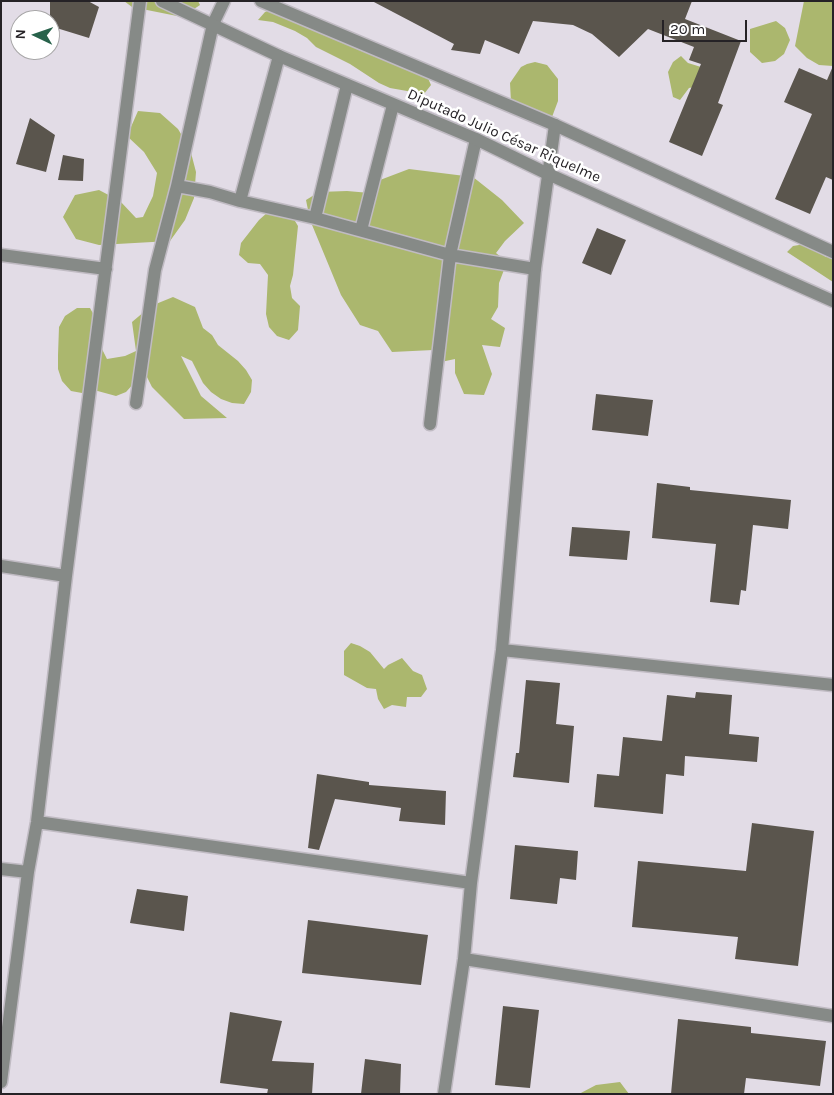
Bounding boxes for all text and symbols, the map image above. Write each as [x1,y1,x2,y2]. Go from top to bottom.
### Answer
north arrow [10,10,60,60]
scale bar [664,10,749,42]
text: 20 m [670,20,705,38]
text: N [12,29,29,40]
street label: Diputado Julio César Riquelme [405,85,603,187]

